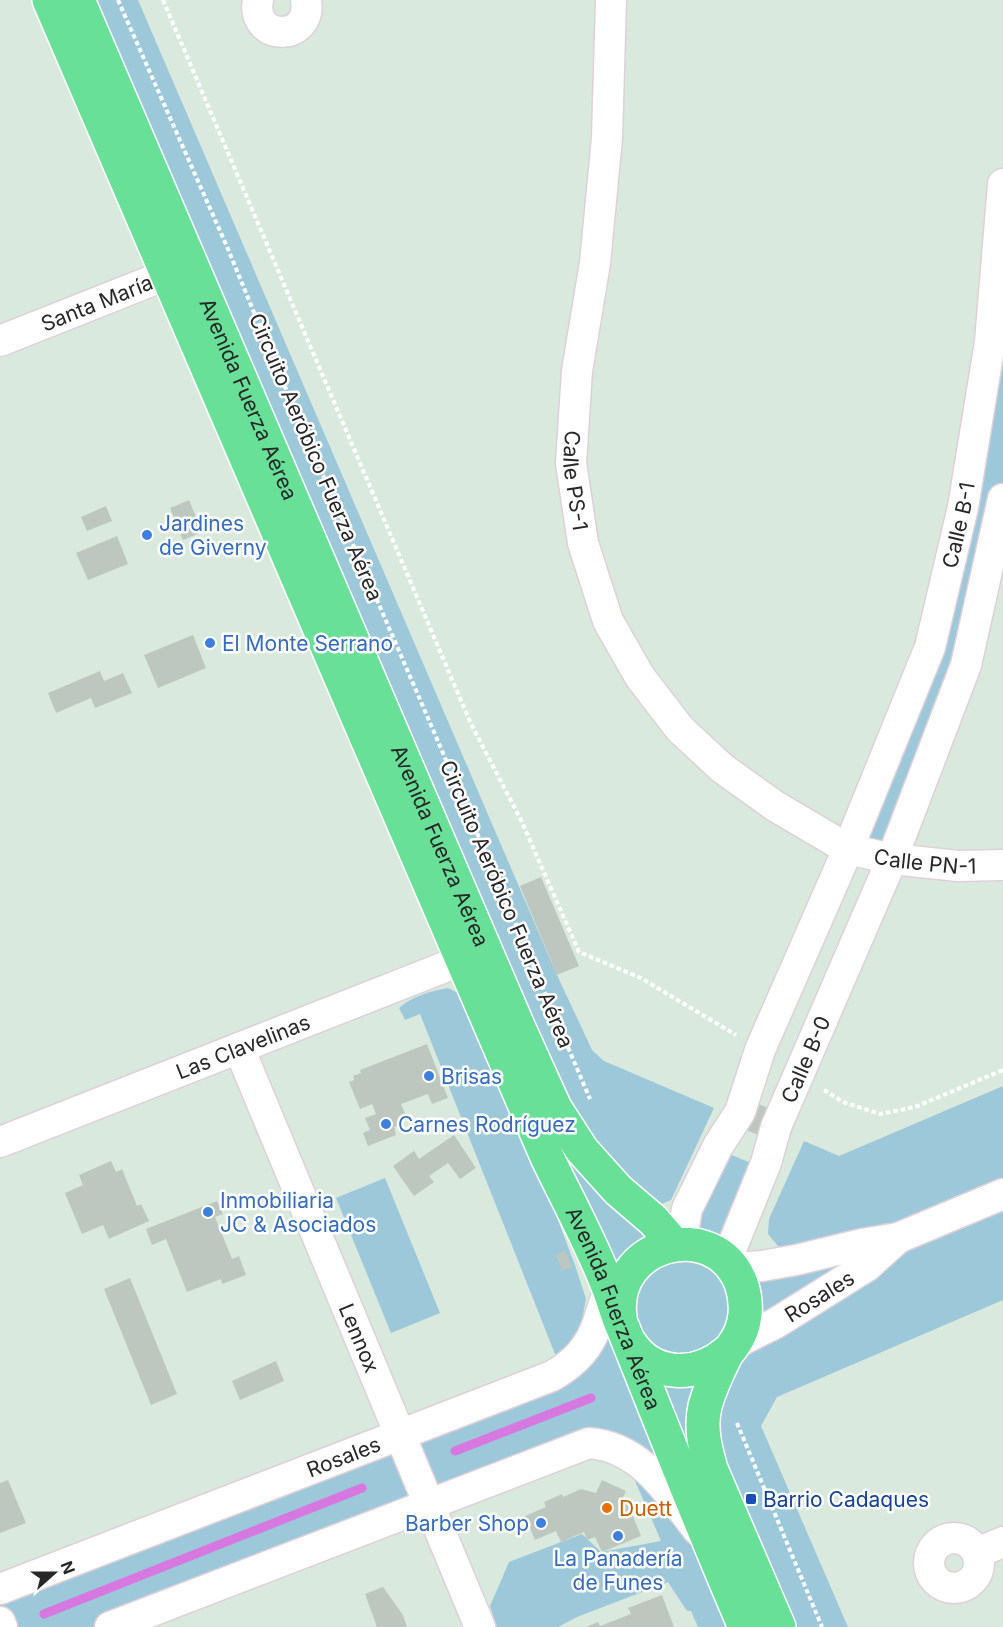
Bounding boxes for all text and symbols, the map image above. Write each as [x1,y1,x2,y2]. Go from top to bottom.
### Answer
street label: Santa María [37,269,156,336]
street label: Avenida Fuerza Aérea [195,294,303,503]
street label: Circuito Aeróbico Fuerza Aérea [244,309,388,605]
street label: Calle PS-1 [559,430,593,532]
street label: Calle B-1 [937,480,979,571]
place label: Jardines de Giverny [159,511,267,560]
marker: Jardines de Giverny [140,528,154,542]
place label: El Monte Serrano [222,631,393,656]
marker: El Monte Serrano [203,636,217,650]
street label: Avenida Fuerza Aérea [386,741,495,950]
street label: Circuito Aeróbico Fuerza Aérea [435,756,579,1052]
street label: Calle PN-1 [872,843,977,878]
street label: Las Clavelinas [172,1009,313,1084]
street label: Calle B-0 [776,1012,835,1106]
place label: Brisas [441,1064,502,1089]
marker: Brisas [422,1069,436,1083]
place label: Carnes Rodríguez [398,1112,576,1137]
marker: Carnes Rodríguez [379,1117,393,1131]
place label: Inmobiliaria JC & Asociados [220,1188,376,1237]
street label: Avenida Fuerza Aérea [561,1202,667,1413]
marker: Inmobiliaria JC & Asociados [201,1205,215,1219]
street label: Rosales [780,1265,859,1327]
street label: Lennox [334,1300,385,1376]
street label: Rosales [303,1431,384,1482]
place label: Barrio Cadaques [763,1487,929,1512]
marker: Barrio Cadaques [744,1492,758,1506]
place label: Duett [619,1496,672,1521]
marker: Duett [600,1501,614,1515]
place label: Barber Shop [405,1511,529,1536]
marker: Barber Shop [534,1516,548,1530]
marker: La Panadería de Funes [611,1529,625,1543]
north arrow [24,1543,84,1603]
place label: La Panadería de Funes [553,1546,683,1595]
text: N [56,1558,80,1577]

